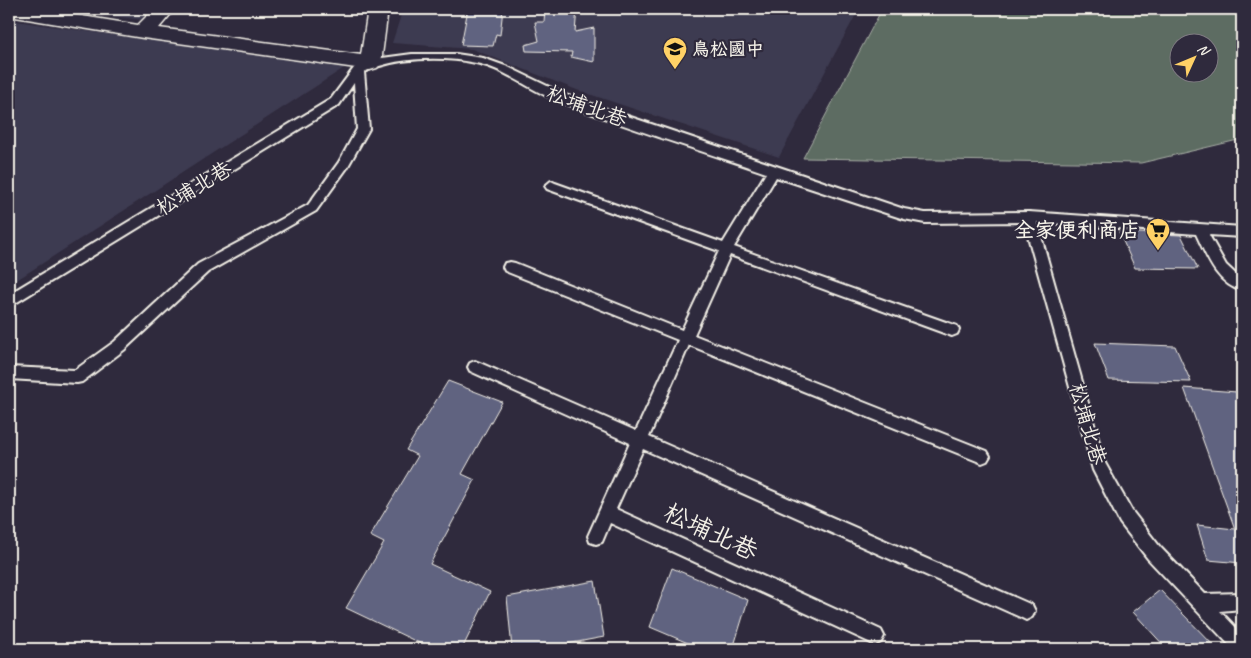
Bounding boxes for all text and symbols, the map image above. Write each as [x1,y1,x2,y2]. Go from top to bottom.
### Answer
north arrow [1168,32,1218,82]
school or university icon: 鳥松國中 [662,36,688,70]
place label: 鳥松國中 [692,38,764,60]
text: N [1194,40,1214,60]
street label: 松埔北巷 [543,79,631,133]
street label: 松埔北巷 [151,155,237,221]
place label: 全家便利商店 [1014,217,1140,243]
supermarket icon: 全家便利商店 [1145,217,1171,251]
street label: 松埔北巷 [1064,380,1112,468]
street label: 松埔北巷 [659,496,763,568]

